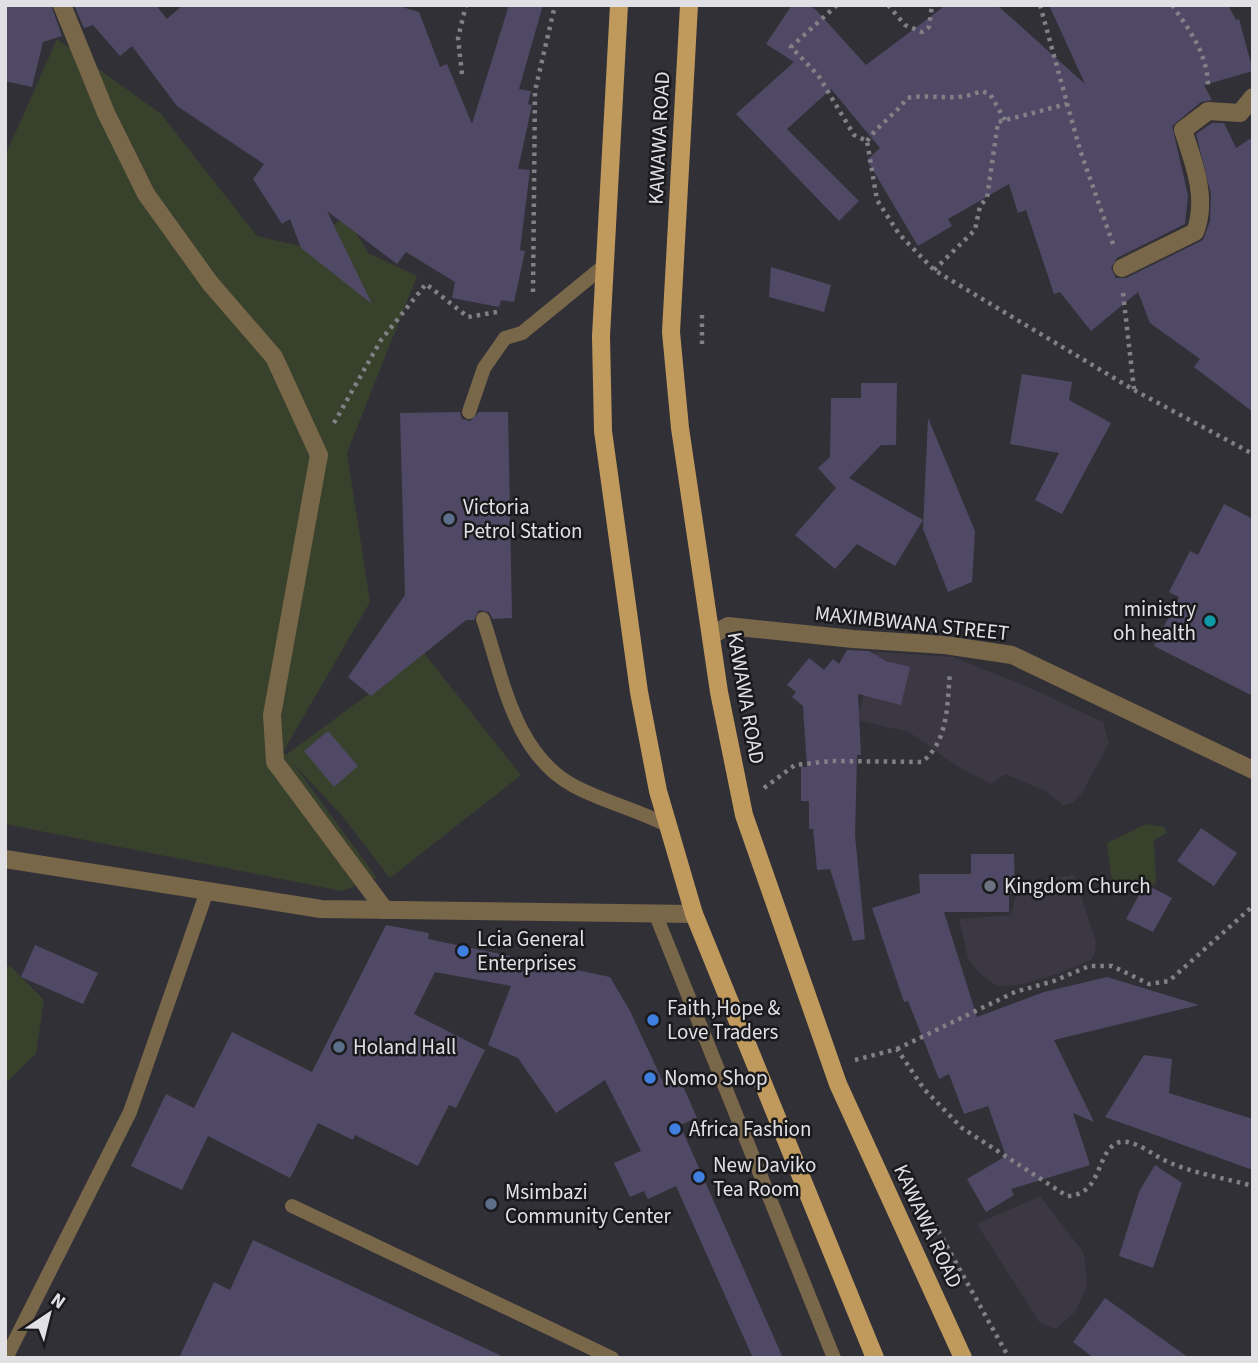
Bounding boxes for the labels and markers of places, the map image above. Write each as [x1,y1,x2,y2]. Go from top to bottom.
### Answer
place label: Victoria Petrol Station [463,492,583,546]
marker: Victoria Petrol Station [441,511,457,527]
place label: ministry oh health [1113,594,1196,648]
marker: ministry oh health [1202,613,1218,629]
place label: Kingdom Church [1004,871,1151,901]
marker: Kingdom Church [982,878,998,894]
place label: Lcia General Enterprises [477,924,585,978]
marker: Lcia General Enterprises [455,943,471,959]
place label: Faith,Hope & Love Traders [667,993,781,1047]
marker: Faith,Hope & Love Traders [645,1012,661,1028]
place label: Holand Hall [353,1032,456,1062]
marker: Holand Hall [331,1039,347,1055]
place label: Nomo Shop [664,1063,768,1093]
marker: Nomo Shop [642,1070,658,1086]
place label: Africa Fashion [689,1114,811,1144]
marker: Africa Fashion [667,1121,683,1137]
place label: New Daviko Tea Room [713,1150,816,1204]
marker: New Daviko Tea Room [691,1169,707,1185]
place label: Msimbazi Community Center [505,1177,671,1231]
marker: Msimbazi Community Center [483,1196,499,1212]

